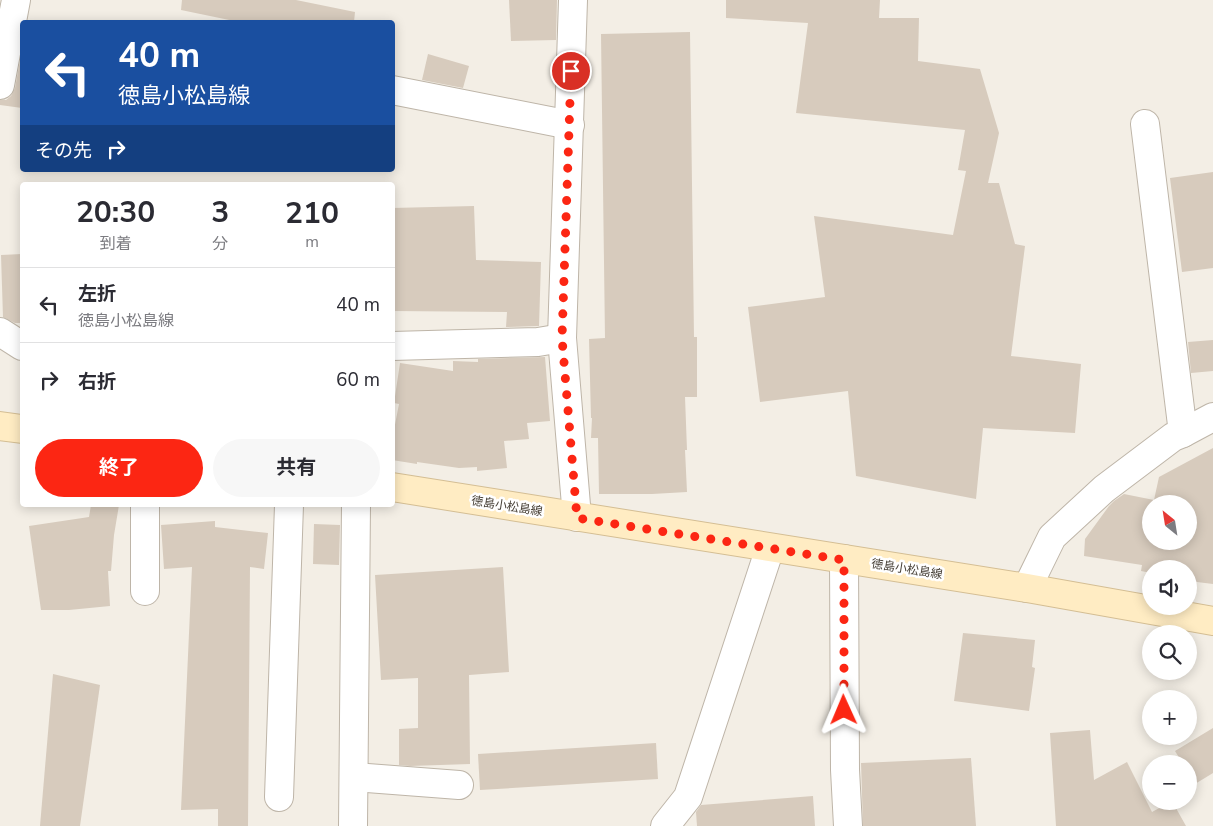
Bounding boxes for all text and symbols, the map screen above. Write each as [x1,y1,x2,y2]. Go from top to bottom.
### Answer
text: 40 m [118,32,200,79]
icon: left [35,40,100,105]
pin [550,50,592,92]
icon: arrive [557,57,585,85]
text: 徳島小松島線 [118,81,250,111]
icon: right [102,135,130,163]
text: その先 [35,138,92,164]
text: 20:30 [76,192,155,233]
text: 3 [211,192,229,233]
text: 210 [285,193,339,234]
text: m [305,231,319,253]
text: 到着 [100,233,132,255]
text: 分 [212,233,228,255]
text: 左折 [78,281,116,307]
icon: left [35,291,63,319]
text: 40 m [336,292,380,318]
text: 徳島小松島線 [78,310,174,332]
icon: right [35,366,63,394]
text: 60 m [336,367,380,393]
text: 右折 [78,369,116,395]
button: 終了 [35,439,203,497]
button: 共有 [213,439,380,497]
street label: 徳島小松島線 [470,492,544,520]
north arrow [1142,495,1198,550]
map controls [1142,495,1197,810]
street label: 徳島小松島線 [870,555,944,583]
button: sound [1142,560,1197,615]
button: search [1142,625,1197,680]
position arrow [817,683,869,735]
button: + [1142,690,1197,745]
button: − [1142,755,1197,810]

